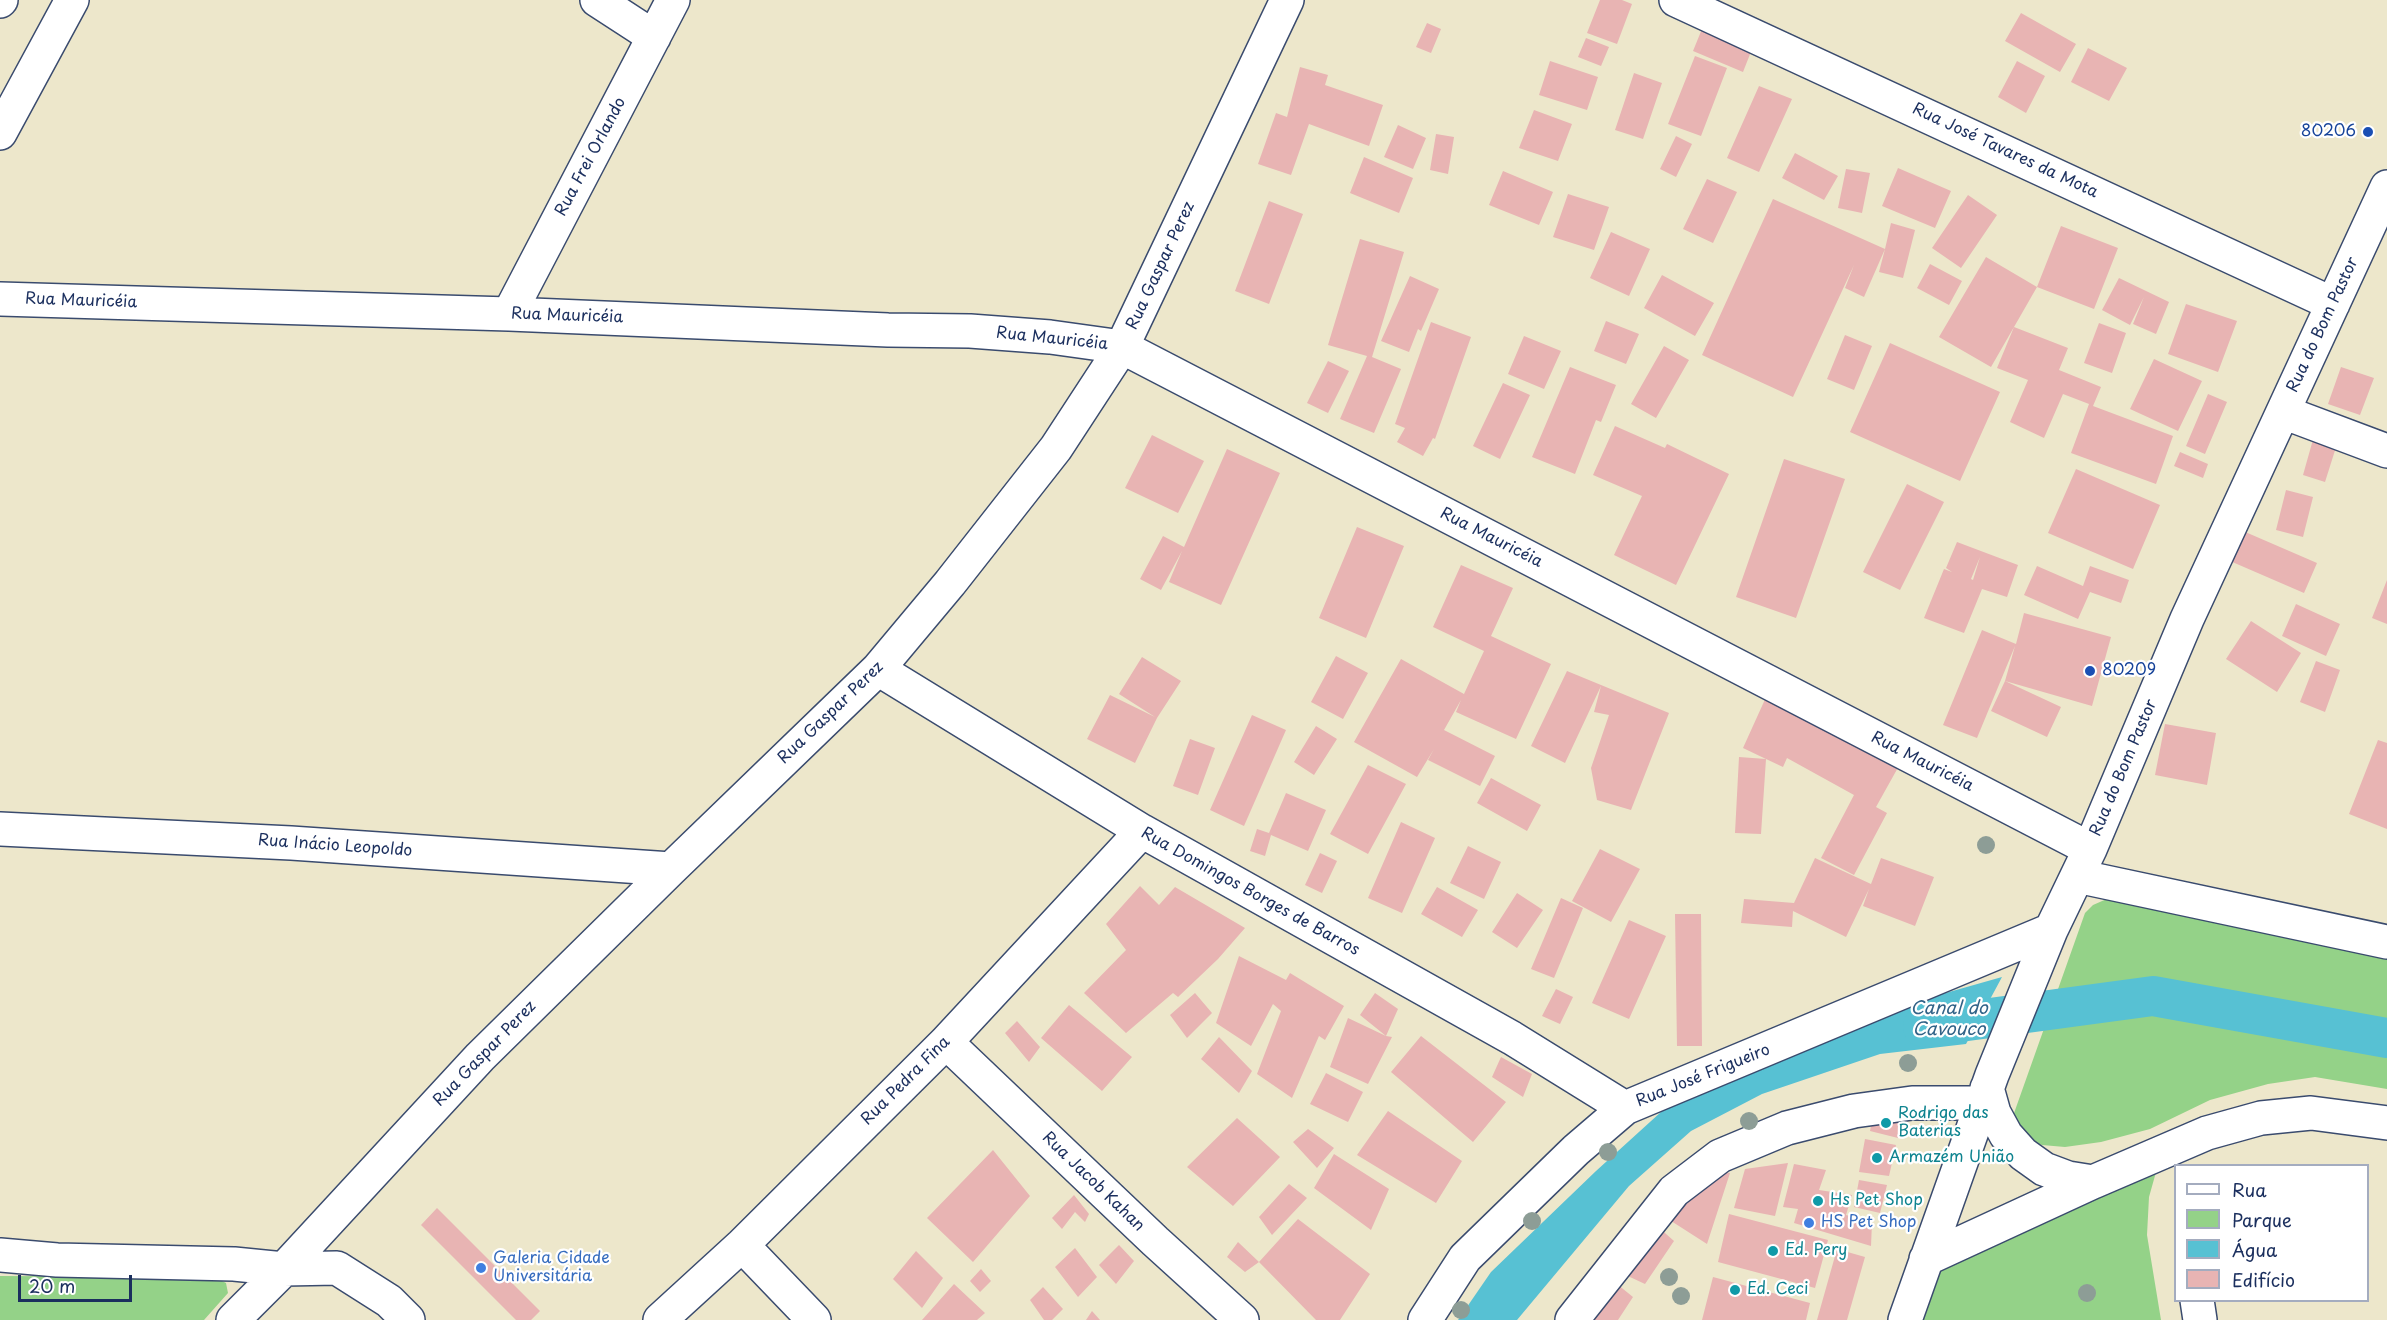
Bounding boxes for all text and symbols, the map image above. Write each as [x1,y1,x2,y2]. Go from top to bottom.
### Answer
street label: Rua Frei Orlando [552,94,630,220]
street label: Rua José Tavares da Mota [1909,99,2101,203]
place label: 80206 [2301,122,2356,142]
marker: 80206 [2361,125,2375,139]
street label: Rua Gaspar Perez [1123,199,1199,333]
street label: Rua do Bom Pastor [2283,254,2363,396]
street label: Rua Mauricéia [24,289,138,313]
street label: Rua Mauricéia [510,304,624,328]
street label: Rua Mauricéia [995,324,1109,354]
street label: Rua Mauricéia [1437,504,1545,572]
street label: Rua Gaspar Perez [774,658,888,768]
place label: 80209 [2102,661,2156,681]
marker: 80209 [2083,664,2097,678]
street label: Rua do Bom Pastor [2086,697,2162,839]
street label: Rua Mauricéia [1868,728,1976,796]
street label: Rua Domingos Borges de Barros [1137,824,1363,960]
street label: Rua Inácio Leopoldo [257,831,413,861]
street label: Rua Gaspar Perez [430,997,540,1111]
water label: Canal do Cavouco [1910,998,1988,1040]
street label: Rua Pedra Fina [858,1033,954,1129]
street label: Rua José Frigueiro [1633,1040,1773,1112]
place label: Rodrigo das Baterias [1898,1104,1989,1142]
marker: Rodrigo das Baterias [1879,1116,1893,1130]
street label: Rua Jacob Kahan [1038,1128,1148,1236]
place label: Armazém União [1889,1148,2014,1168]
marker: Armazém União [1870,1151,1884,1165]
legend [2174,1164,2369,1302]
text: Rua [2232,1176,2267,1203]
place label: Hs Pet Shop [1830,1191,1923,1211]
marker: Hs Pet Shop [1811,1194,1825,1208]
text: Parque [2232,1206,2292,1233]
place label: HS Pet Shop [1821,1213,1916,1233]
marker: HS Pet Shop [1802,1216,1816,1230]
text: Água [2232,1236,2277,1263]
place label: Ed. Pery [1785,1241,1847,1261]
marker: Ed. Pery [1766,1244,1780,1258]
place label: Galeria Cidade Universitária [493,1249,610,1287]
marker: Galeria Cidade Universitária [474,1261,488,1275]
scale bar [21,1263,135,1301]
text: Edifício [2232,1266,2295,1293]
text: 20 m [29,1272,75,1299]
place label: Ed. Ceci [1747,1280,1808,1300]
marker: Ed. Ceci [1728,1283,1742,1297]

